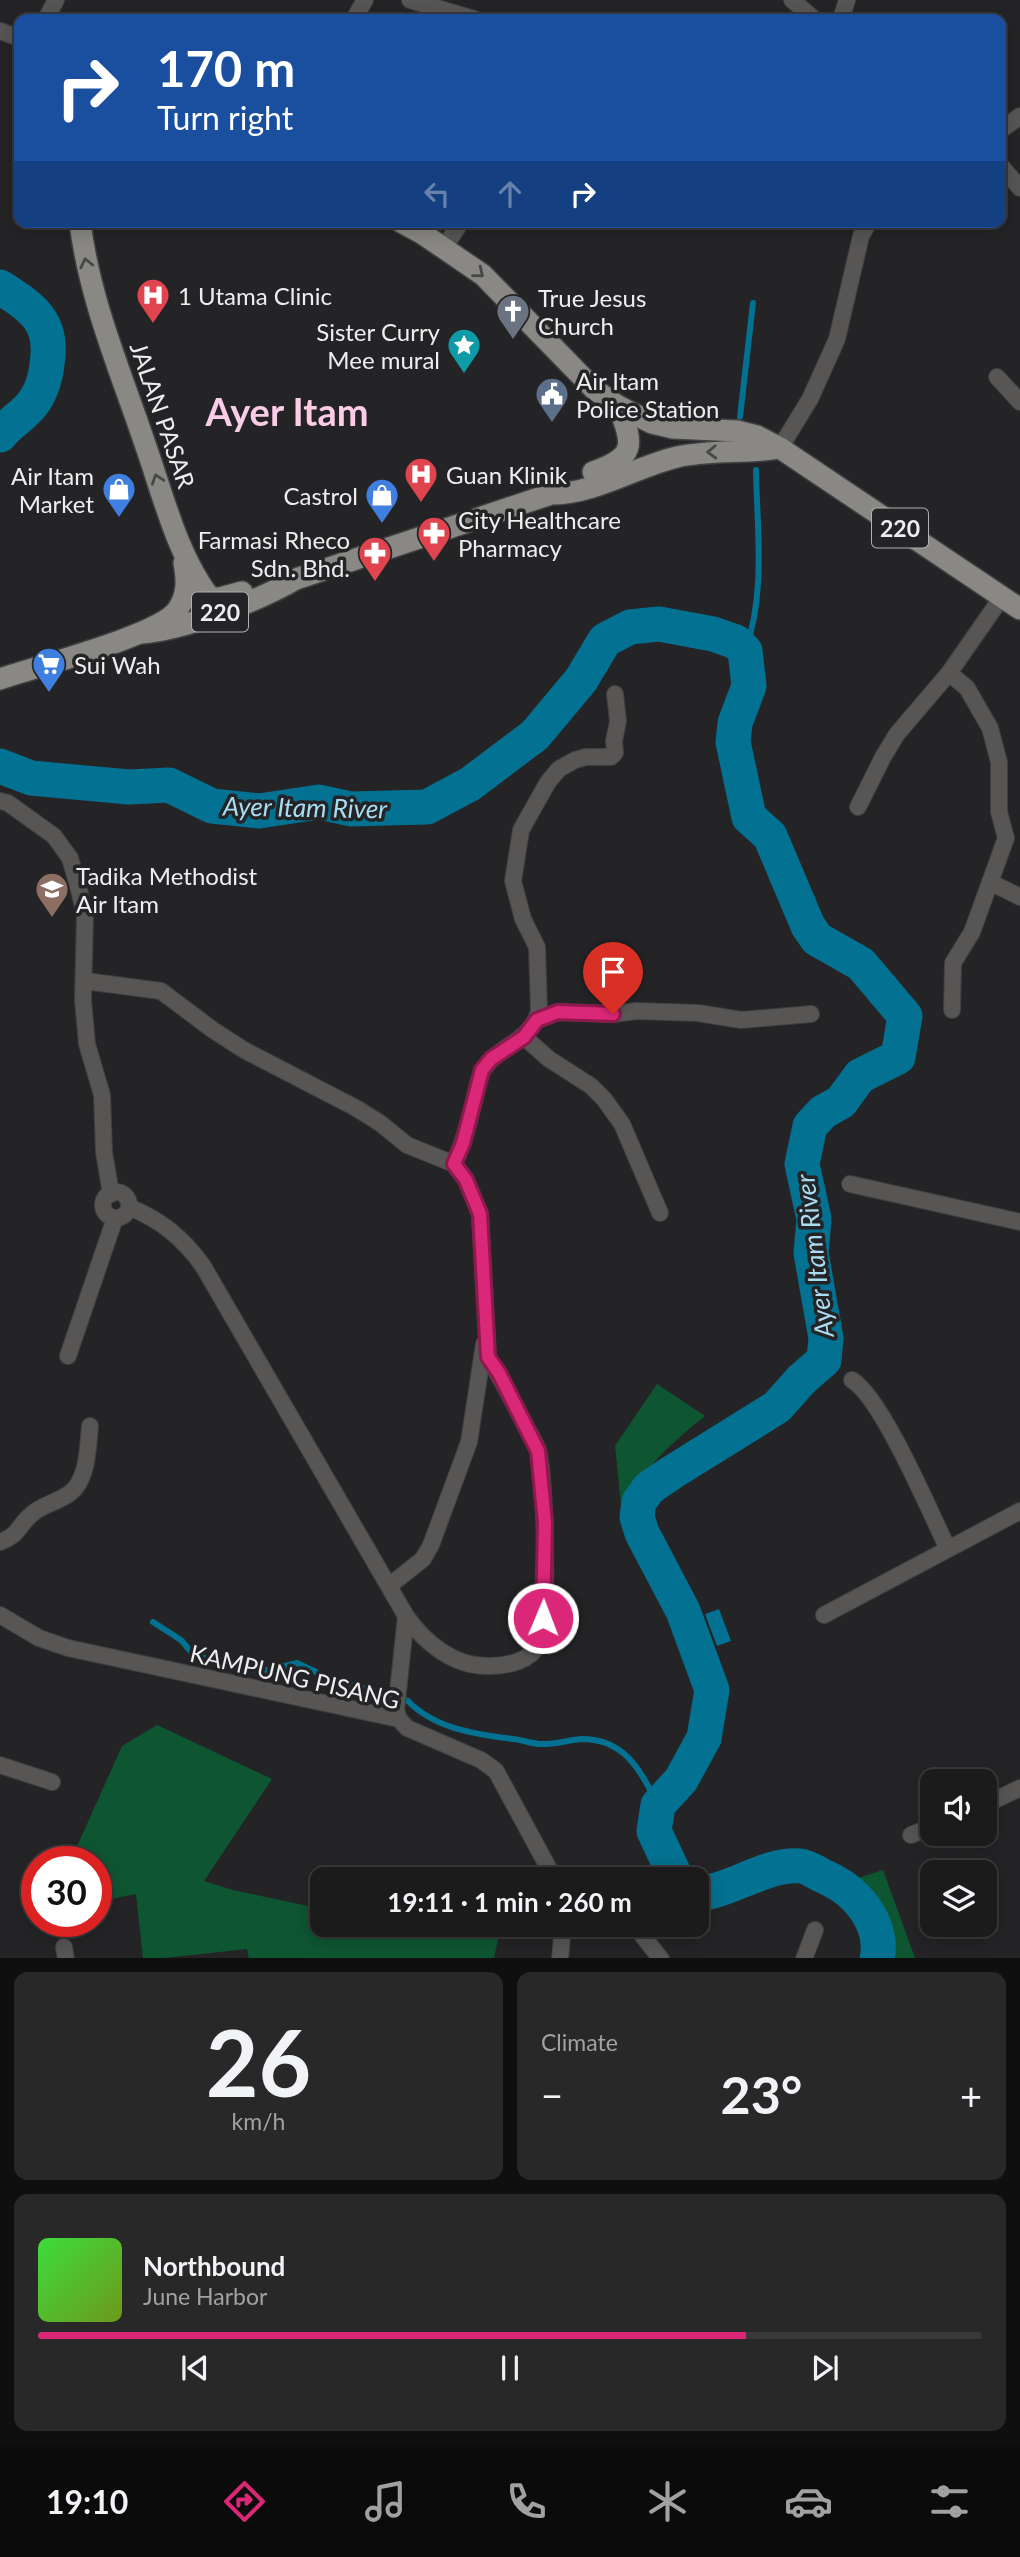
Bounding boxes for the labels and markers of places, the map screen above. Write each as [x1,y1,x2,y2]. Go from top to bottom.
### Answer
hospital icon: 1 Utama Clinic [134,276,172,325]
place label: 1 Utama Clinic [178,281,332,310]
place label: True Jesus Church [538,283,646,340]
church icon: True Jesus Church [494,292,532,341]
place label: Sister Curry Mee mural [316,317,441,374]
place icon: Sister Curry Mee mural [445,326,483,375]
place label: Air Itam Police Station [576,366,720,423]
public building icon: Air Itam Police Station [533,375,571,424]
hospital icon: Guan Klinik [402,455,440,504]
place label: Guan Klinik [446,460,568,489]
place label: Air Itam Market [11,461,94,518]
shop icon: Air Itam Market [100,470,138,519]
shop icon: Castrol [363,476,401,525]
place label: Castrol [284,481,358,510]
place label: City Healthcare Pharmacy [458,505,621,562]
pharmacy icon: City Healthcare Pharmacy [415,514,453,563]
place label: Farmasi Rheco Sdn. Bhd. [198,525,350,582]
pharmacy icon: Farmasi Rheco Sdn. Bhd. [356,534,394,583]
supermarket icon: Sui Wah [30,645,68,694]
place label: Sui Wah [74,650,161,679]
place label: Tadika Methodist Air Itam [76,861,258,918]
school or university icon: Tadika Methodist Air Itam [33,870,71,919]
pin [583,942,643,1014]

